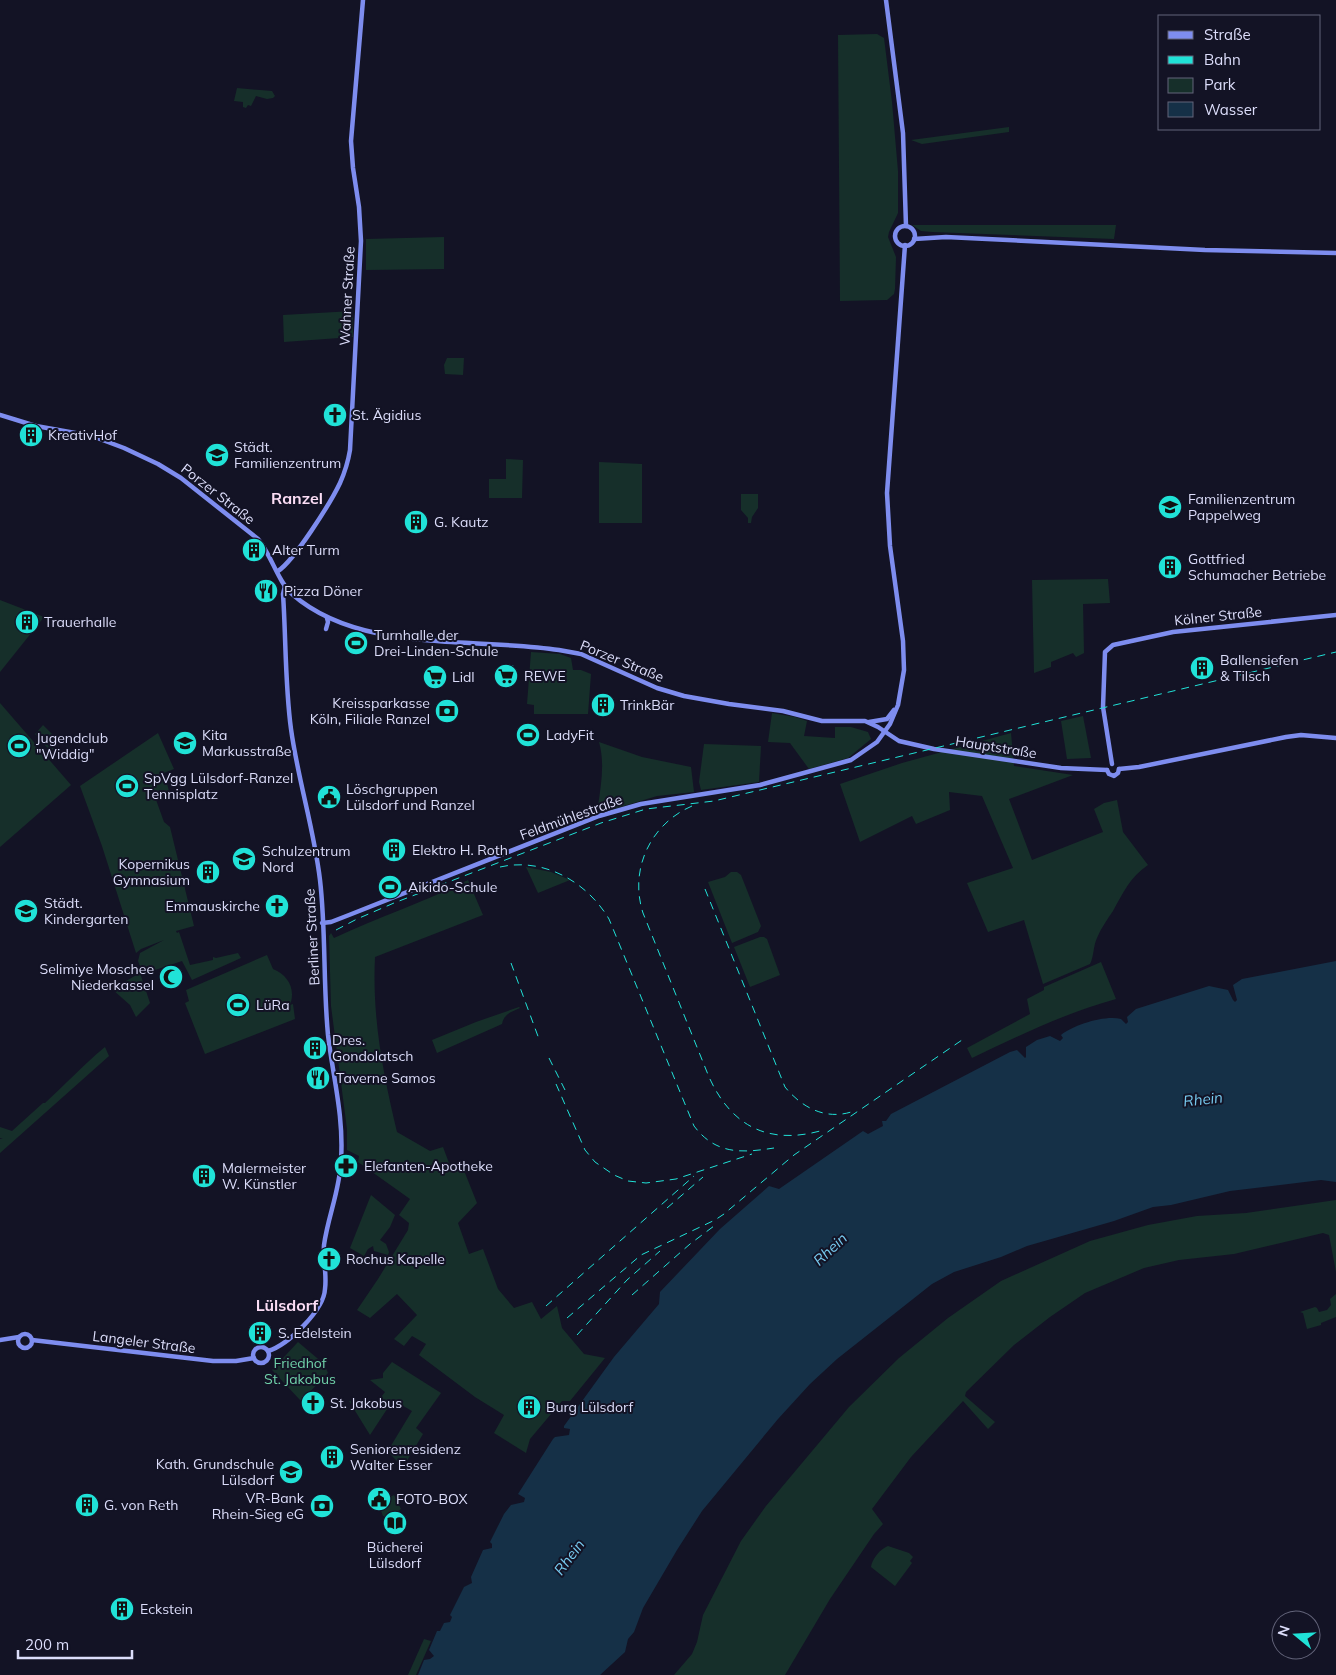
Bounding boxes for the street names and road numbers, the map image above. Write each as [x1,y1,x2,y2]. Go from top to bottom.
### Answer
street label: Wahner Straße [335,246,359,346]
street label: Porzer Straße [177,460,259,528]
street label: Kölner Straße [1173,602,1263,630]
street label: Porzer Straße [577,636,667,686]
street label: Hauptstraße [954,732,1038,762]
street label: Feldmühlestraße [517,790,625,844]
street label: Berliner Straße [300,888,324,986]
street label: Langeler Straße [92,1327,196,1357]

